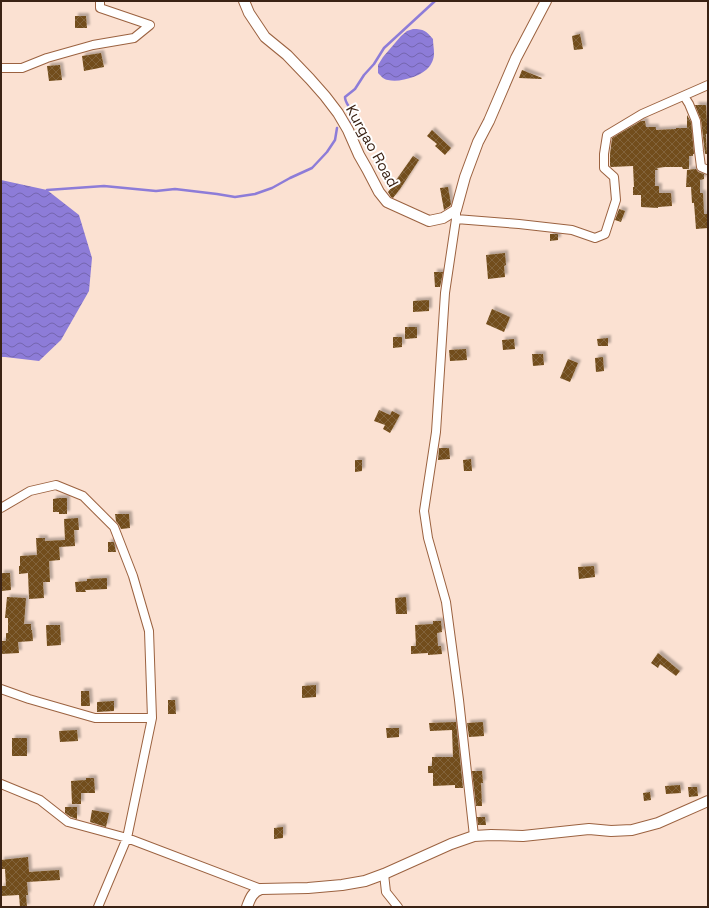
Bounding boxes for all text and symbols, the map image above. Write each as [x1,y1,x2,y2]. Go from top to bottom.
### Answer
street label: Kurgao Road [342,101,403,190]

